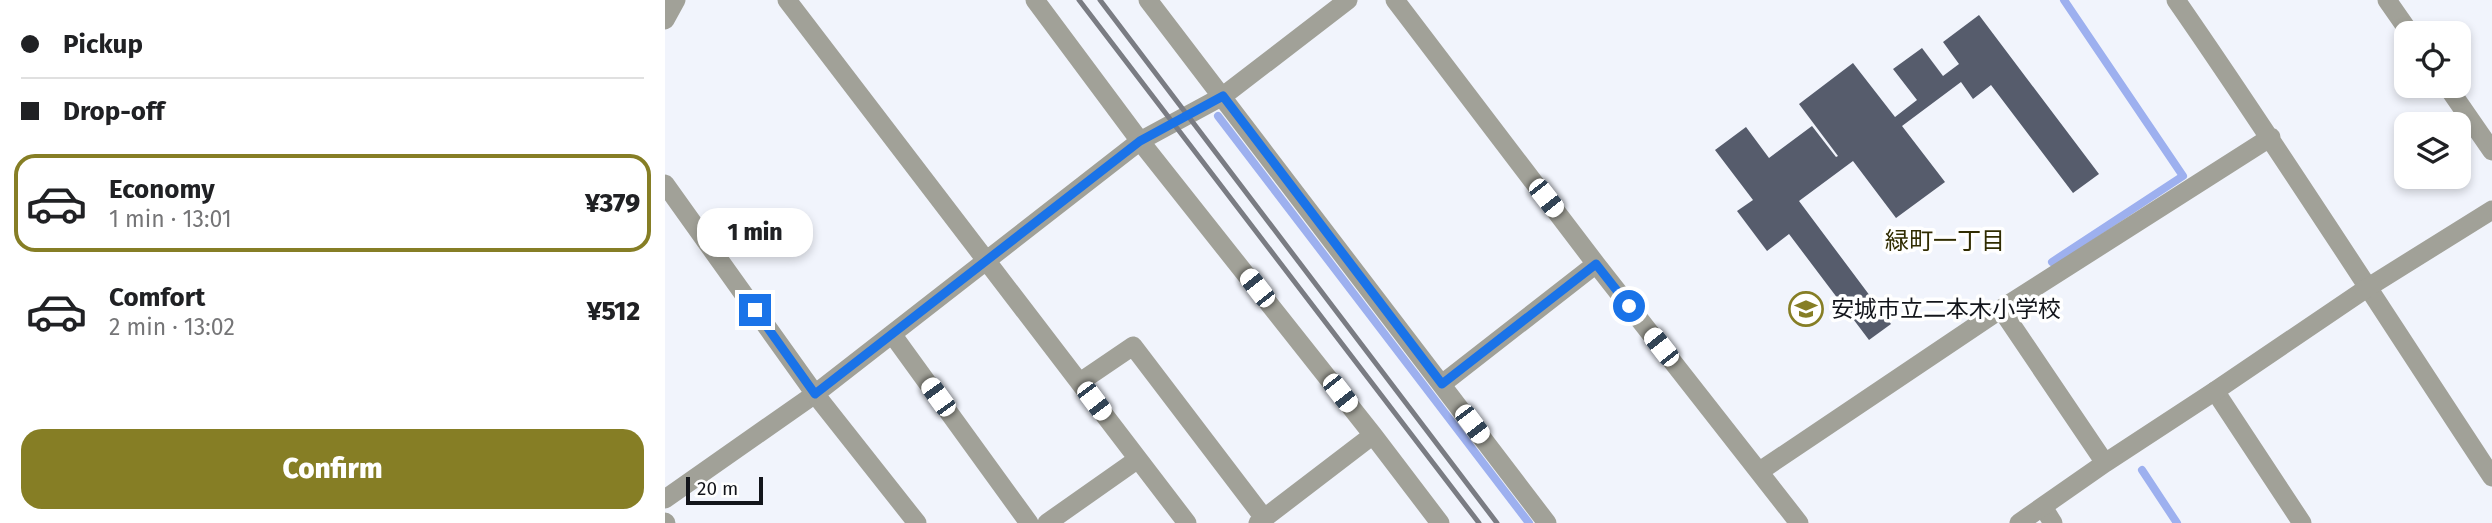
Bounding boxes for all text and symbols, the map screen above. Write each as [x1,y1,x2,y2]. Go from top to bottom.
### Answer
map controls [2394,21,2471,189]
button: locate [2394,21,2471,98]
text: Pickup [63,29,143,60]
text: Drop-off [63,96,165,127]
button: layers [2394,112,2471,189]
icon: car [25,172,88,235]
text: Economy [109,174,215,205]
car [1525,175,1568,221]
text: ¥379 [585,188,640,219]
text: 1 min · 13:01 [109,205,232,233]
callout: 1 min [697,208,813,258]
text: 1 min [727,218,783,246]
district label: 緑町一丁目 [1885,227,2005,255]
car [1236,265,1279,311]
icon: car [25,280,88,343]
text: Comfort [109,282,205,313]
route start [1613,290,1645,322]
school or university icon: 安城市立二本木小学校 [1787,290,1825,328]
route end [739,294,771,326]
place label: 安城市立二本木小学校 [1831,295,2061,323]
text: ¥512 [587,296,640,327]
text: 2 min · 13:02 [109,313,235,341]
car [1640,324,1683,370]
car [1319,370,1362,416]
car [918,374,959,420]
car [1073,378,1116,424]
car [1451,401,1494,447]
button: Confirm [21,429,644,509]
scale bar [686,474,763,506]
text: 20 m [697,477,738,500]

